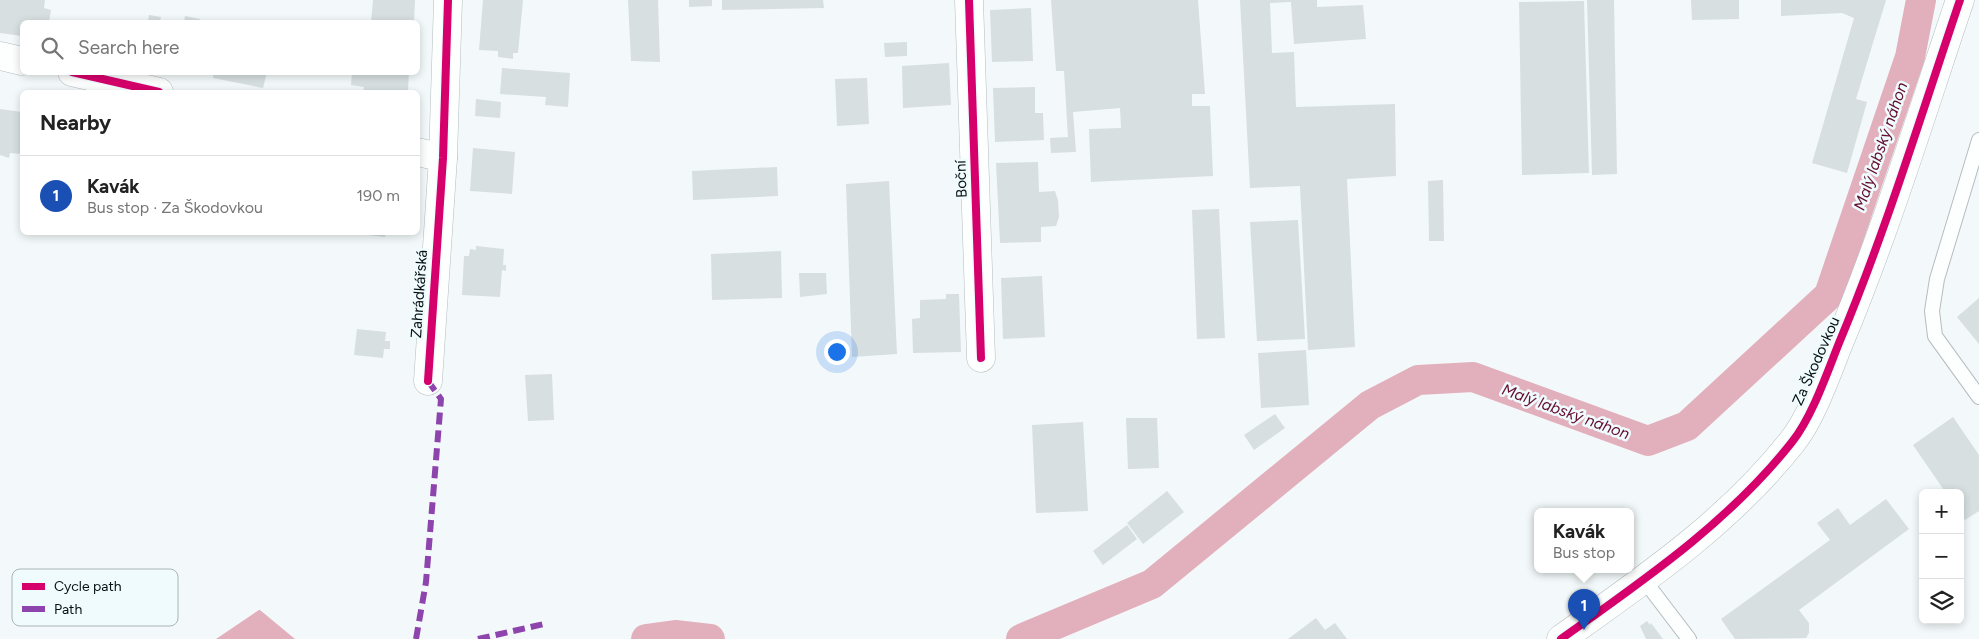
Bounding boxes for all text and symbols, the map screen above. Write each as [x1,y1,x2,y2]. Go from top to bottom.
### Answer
search box [20,20,420,75]
icon: search [38,34,66,62]
text: Search here [78,36,180,59]
water label: Malý labský náhon [1850,80,1911,213]
text: Nearby [40,110,111,135]
street label: Boční [951,158,971,198]
text: Kavák [87,175,139,198]
text: 1 [53,186,59,205]
text: 190 m [357,186,400,205]
text: Bus stop · Za Škodovkou [87,198,263,217]
street label: Zahrádkářská [407,249,431,339]
street label: Za Škodovkou [1788,314,1844,408]
your location [824,339,850,365]
water label: Malý labský náhon [1499,380,1632,443]
map controls [1919,489,1964,624]
button: + [1919,489,1964,534]
popup [1534,508,1634,573]
text: Kavák [1553,520,1605,543]
button: − [1919,534,1964,579]
text: Bus stop [1553,543,1615,562]
legend [12,569,178,626]
text: Cycle path [54,578,122,595]
button: layers [1919,579,1964,624]
pin: 1 [1568,589,1600,630]
text: Path [54,601,82,618]

